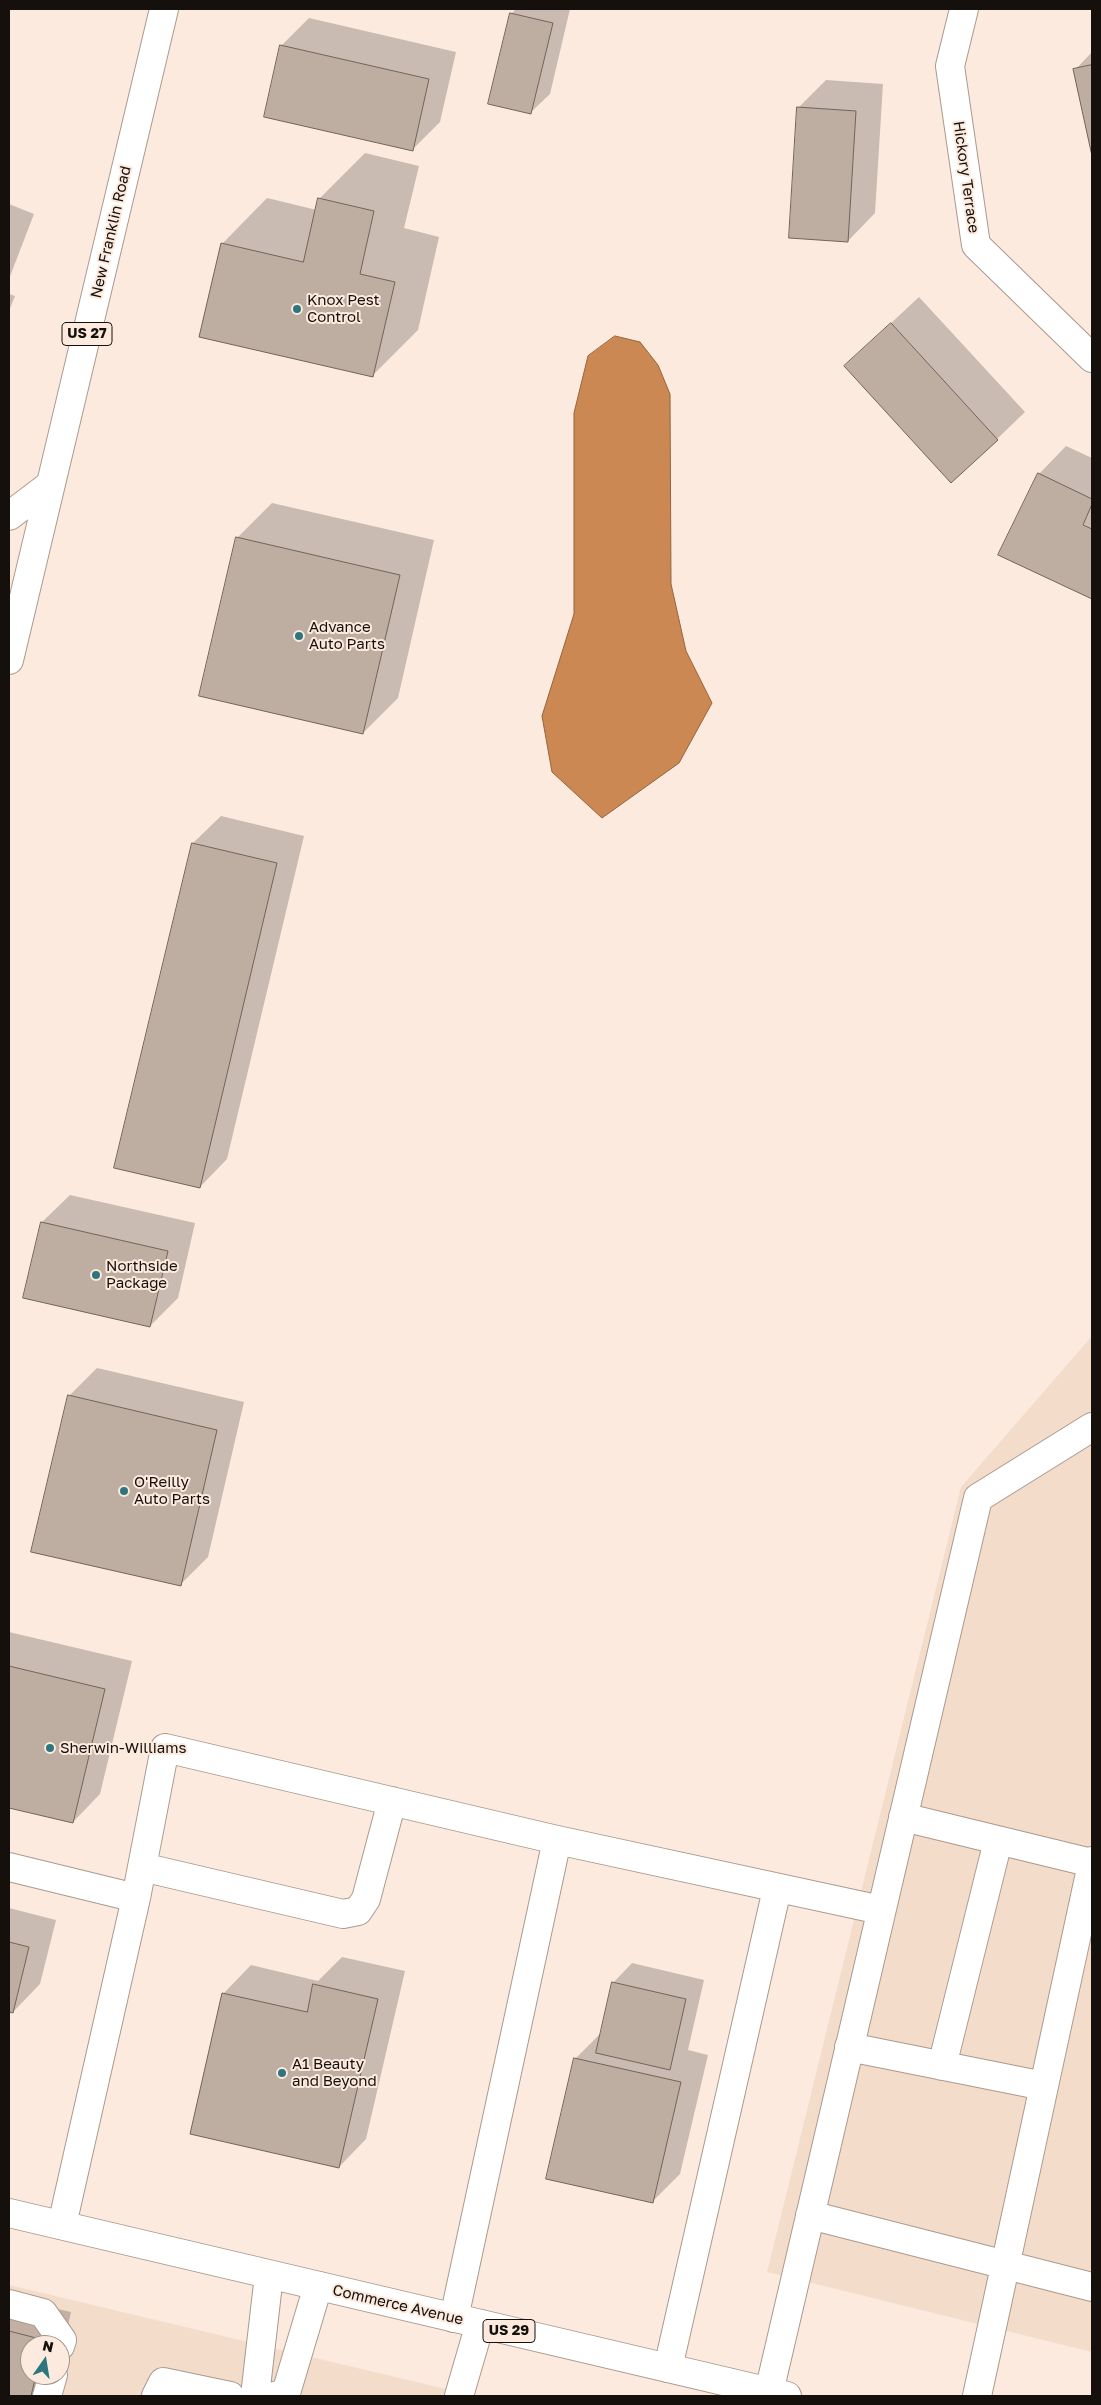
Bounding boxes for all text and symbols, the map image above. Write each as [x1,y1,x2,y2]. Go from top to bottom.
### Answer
street label: Hickory Terrace [949,120,983,234]
street label: New Franklin Road [87,164,135,300]
place label: Knox Pest Control [307,291,380,326]
marker: Knox Pest Control [291,303,303,315]
road number: US 27 [62,322,112,346]
place label: Advance Auto Parts [309,618,385,653]
marker: Advance Auto Parts [293,630,305,642]
place label: Northside Package [106,1257,178,1292]
marker: Northside Package [90,1269,102,1281]
place label: O'Reilly Auto Parts [134,1473,210,1508]
marker: O'Reilly Auto Parts [118,1485,130,1497]
place label: Sherwin-Williams [60,1739,187,1757]
marker: Sherwin-Williams [44,1742,56,1754]
place label: A1 Beauty and Beyond [292,2055,377,2090]
marker: A1 Beauty and Beyond [276,2067,288,2079]
street label: Commerce Avenue [331,2281,465,2329]
road number: US 29 [483,2320,535,2342]
north arrow [20,2335,70,2385]
text: N [41,2336,55,2355]

